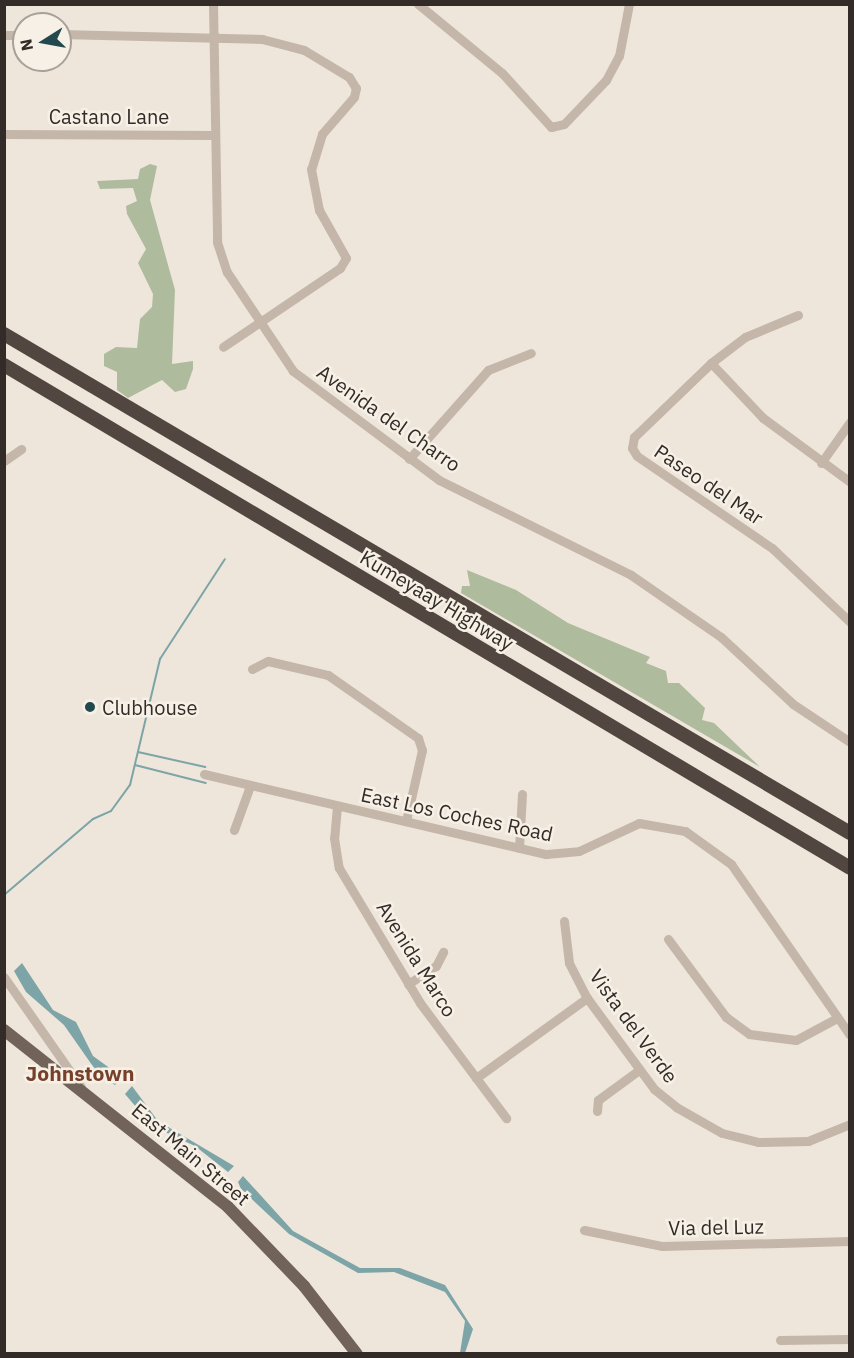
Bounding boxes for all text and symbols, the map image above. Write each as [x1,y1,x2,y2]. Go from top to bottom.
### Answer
north arrow [12,12,72,72]
text: N [15,37,37,53]
street label: Castano Lane [49,104,169,128]
street label: Avenida del Charro [313,360,465,476]
street label: Paseo del Mar [650,439,768,529]
street label: Kumeyaay Highway [356,545,518,655]
place label: Clubhouse [102,695,197,719]
marker: Clubhouse [83,700,97,714]
street label: East Los Coches Road [359,782,555,846]
street label: Avenida Marco [372,897,462,1021]
street label: Vista del Verde [585,965,683,1087]
district label: Johnstown [26,1060,134,1086]
street label: East Main Street [127,1098,255,1210]
street label: Via del Luz [668,1214,764,1240]

